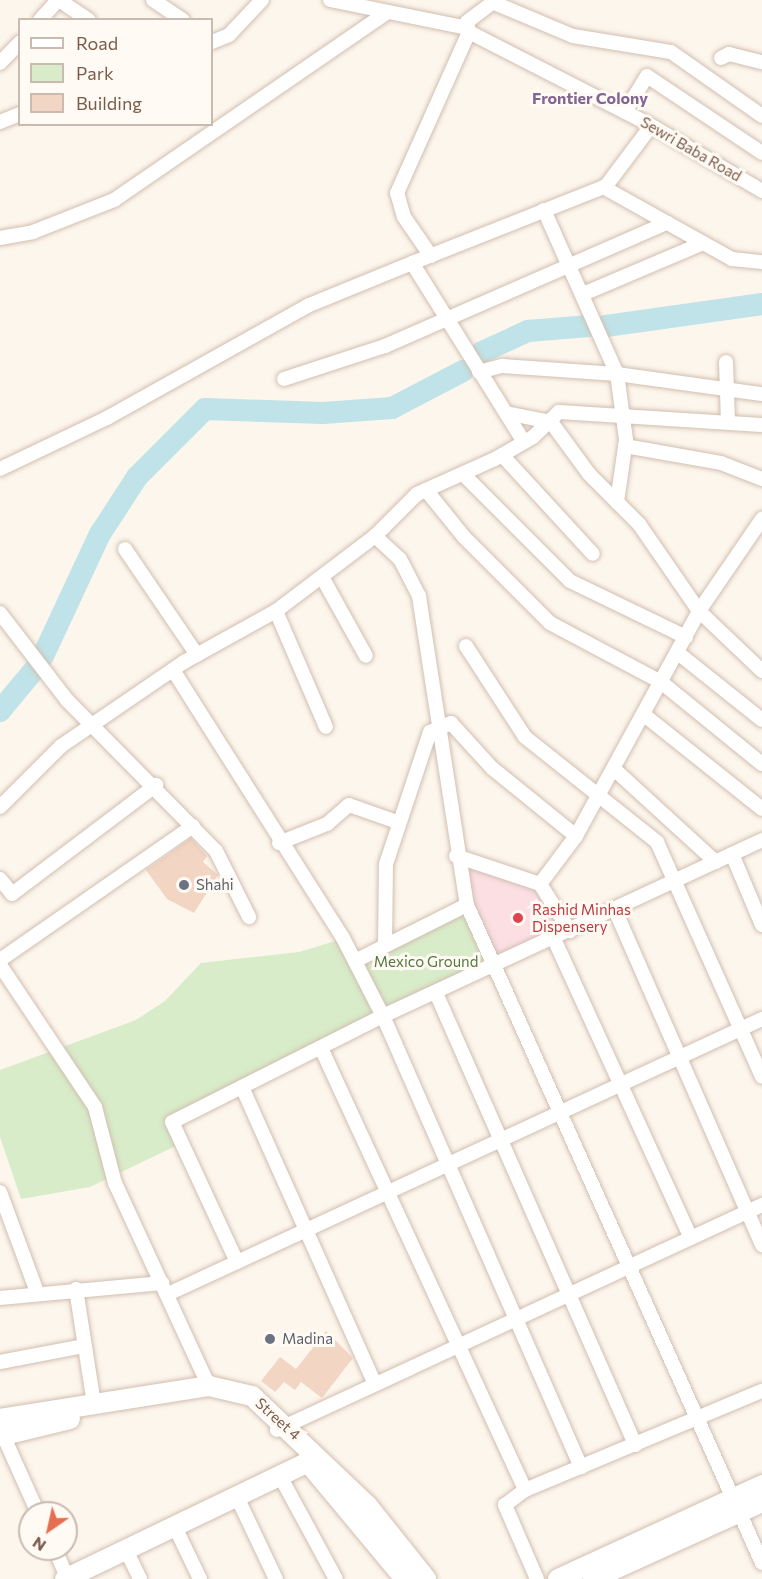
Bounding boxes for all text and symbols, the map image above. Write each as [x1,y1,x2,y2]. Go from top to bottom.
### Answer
legend [18,18,213,126]
text: Road [76,32,118,54]
text: Park [76,62,114,84]
district label: Frontier Colony [532,88,648,108]
text: Building [76,92,142,114]
street label: Sewri Baba Road [637,113,745,185]
place label: Shahi [196,876,234,894]
marker: Shahi [177,878,191,892]
place label: Rashid Minhas Dispensery [532,900,631,935]
marker: Rashid Minhas Dispensery [509,909,527,927]
park label: Mexico Ground [374,953,478,971]
place label: Madina [282,1330,333,1348]
marker: Madina [263,1332,277,1346]
street label: Street 4 [252,1394,304,1444]
north arrow [18,1501,78,1561]
text: N [28,1533,49,1556]

